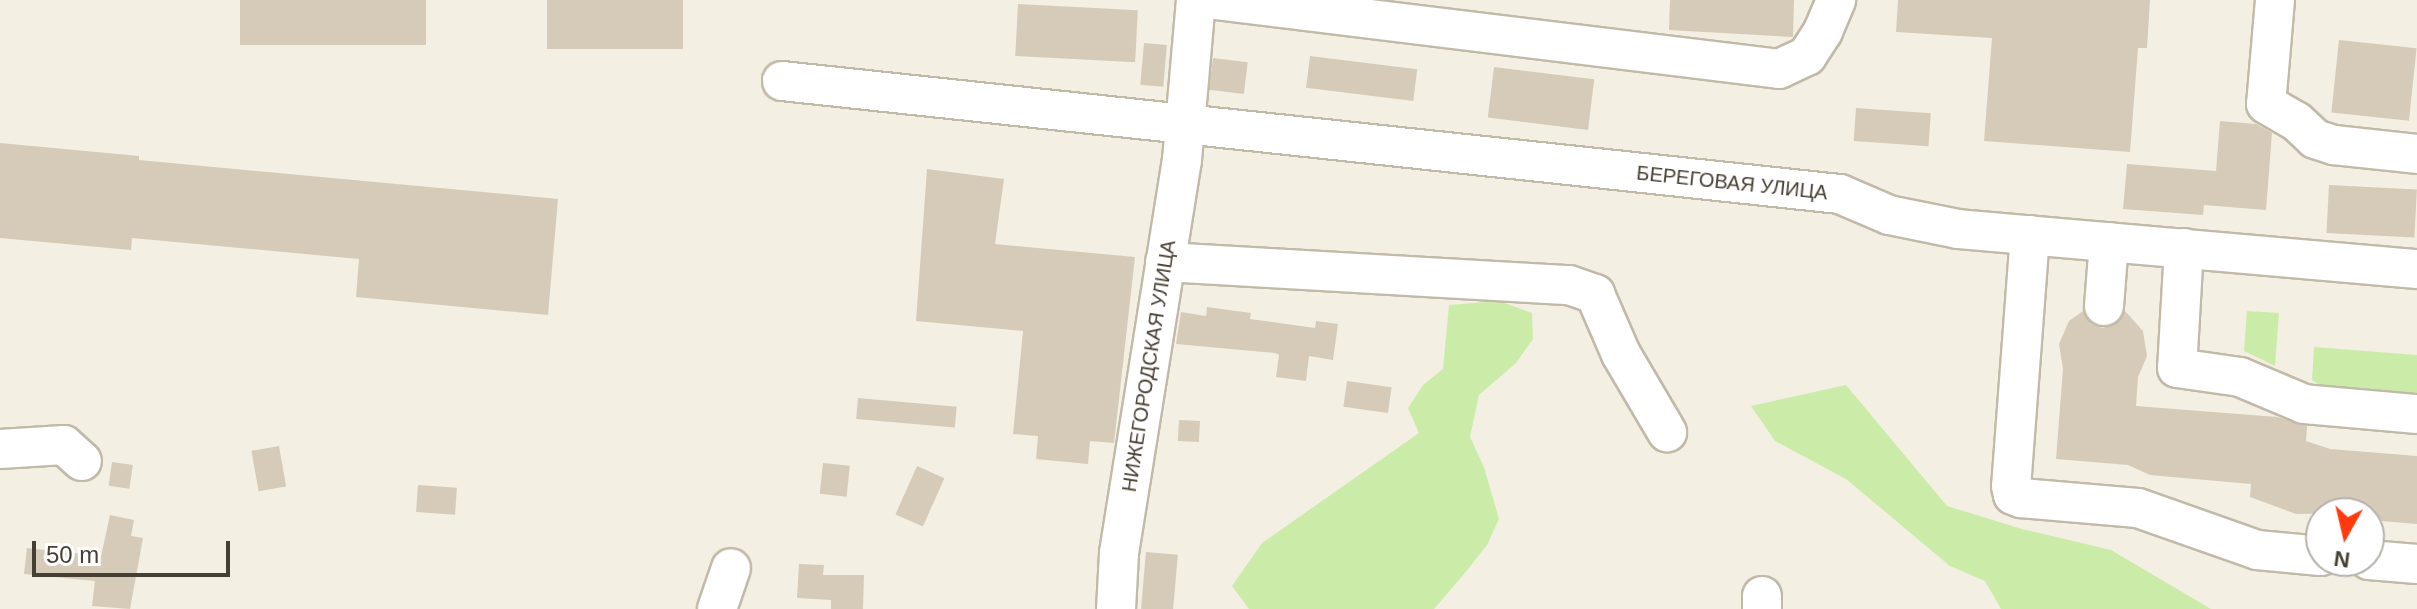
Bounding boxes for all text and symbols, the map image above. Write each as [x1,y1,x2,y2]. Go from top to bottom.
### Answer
street label: БЕРЕГОВАЯ УЛИЦА [1635,161,1829,205]
street label: НИЖЕГОРОДСКАЯ УЛИЦА [1117,238,1181,494]
north arrow [2305,497,2385,577]
scale bar [36,525,234,575]
text: 50 m [46,541,99,568]
text: N [2332,546,2351,573]

